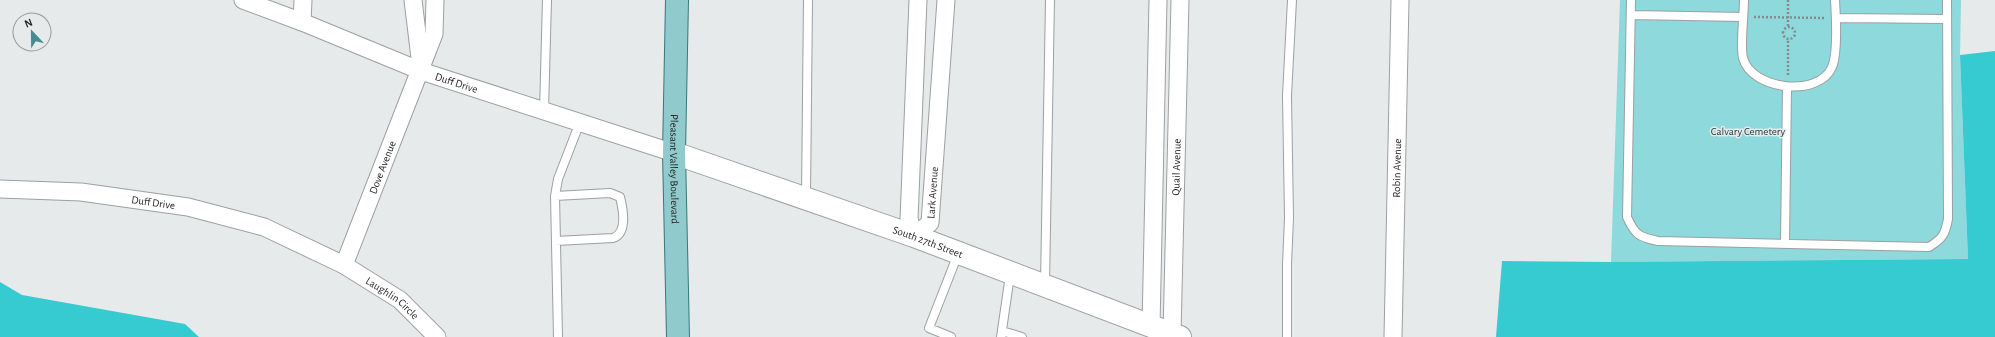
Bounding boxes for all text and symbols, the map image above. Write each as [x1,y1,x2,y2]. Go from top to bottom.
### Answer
north arrow [12,12,52,52]
text: N [23,17,34,30]
street label: Duff Drive [434,70,479,95]
street label: Pleasant Valley Boulevard [668,114,681,224]
park label: Calvary Cemetery [1711,126,1786,137]
street label: Quail Avenue [1170,138,1182,196]
street label: Robin Avenue [1390,138,1403,198]
street label: Dove Avenue [367,139,397,195]
street label: Lark Avenue [925,166,940,219]
street label: Duff Drive [131,194,176,211]
street label: South 27th Street [892,224,965,260]
street label: Laughlin Circle [364,275,421,321]

